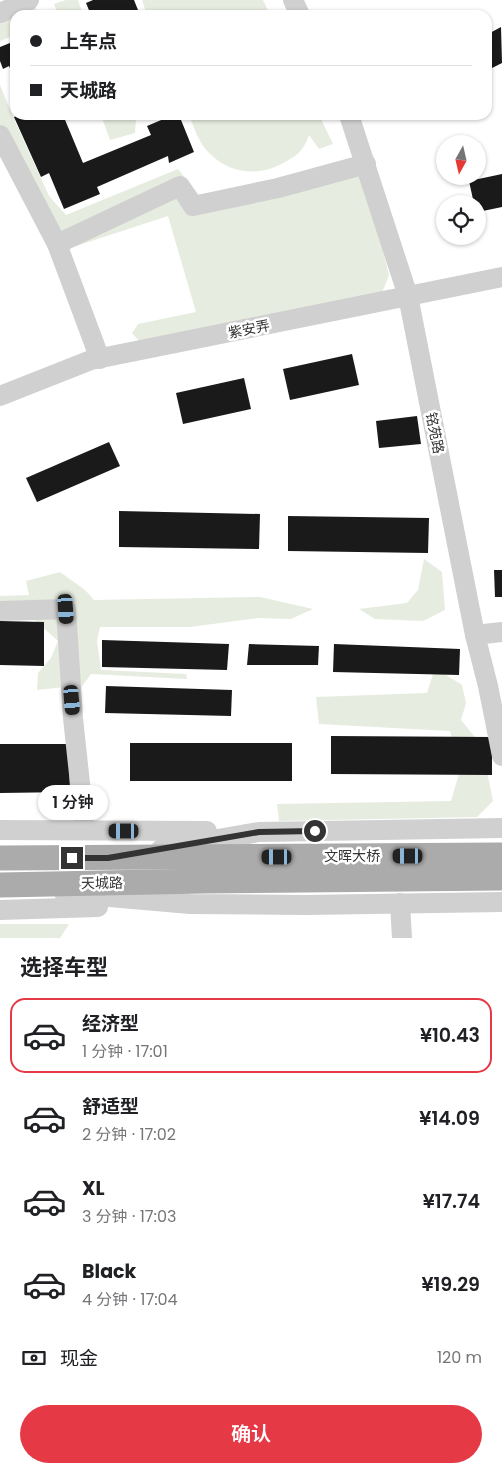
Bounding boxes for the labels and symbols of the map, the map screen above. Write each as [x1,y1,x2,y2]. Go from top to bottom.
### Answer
north arrow [436,135,486,185]
street label: 紫安弄 [226,315,272,343]
street label: 铭苑路 [421,410,449,456]
car [57,594,74,624]
car [63,684,80,716]
callout: 1 分钟 [37,786,107,820]
route start [304,820,326,842]
car [109,824,139,839]
street label: 文晖大桥 [324,846,380,866]
route end [61,847,83,869]
car [393,849,423,864]
car [262,850,292,865]
street label: 天城路 [81,873,123,893]

